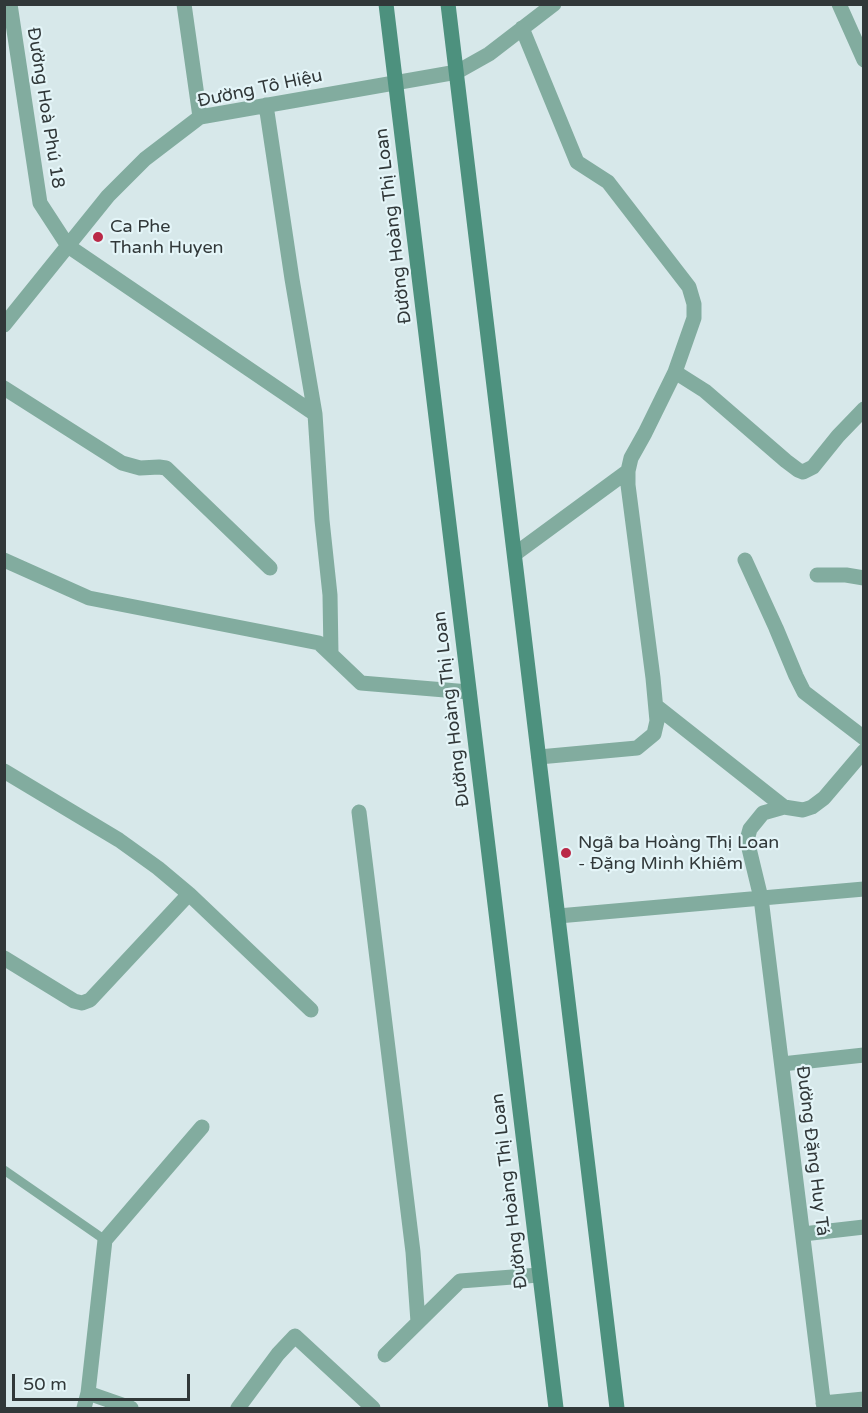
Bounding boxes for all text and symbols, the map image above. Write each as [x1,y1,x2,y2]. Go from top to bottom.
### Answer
street label: Đường Hoà Phú 18 [22,26,68,190]
street label: Đường Tô Hiệu [196,65,324,113]
street label: Đường Hoàng Thị Loan [371,127,417,325]
place label: Ca Phe Thanh Huyen [110,216,224,258]
marker: Ca Phe Thanh Huyen [91,230,105,244]
street label: Đường Hoàng Thị Loan [429,610,475,808]
place label: Ngã ba Hoàng Thị Loan - Đặng Minh Khiêm [578,832,779,874]
marker: Ngã ba Hoàng Thị Loan - Đặng Minh Khiêm [559,846,573,860]
street label: Đường Đặng Huy Tá [791,1065,833,1237]
street label: Đường Hoàng Thị Loan [487,1092,533,1290]
scale bar [15,1362,194,1400]
text: 50 m [23,1373,67,1395]

